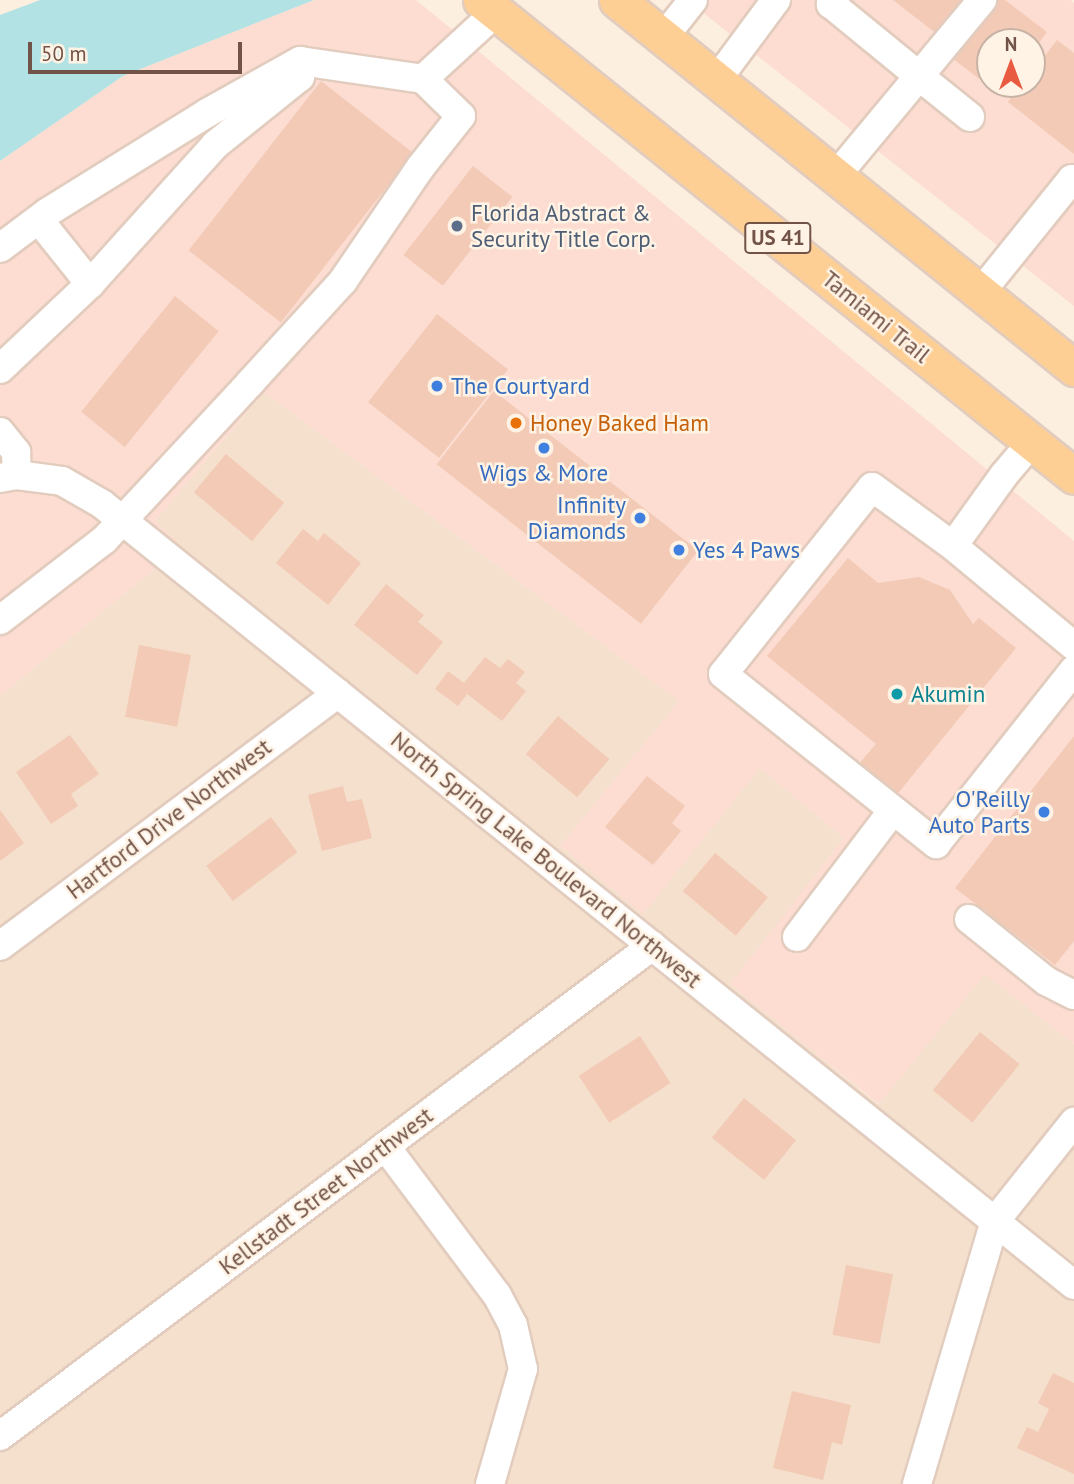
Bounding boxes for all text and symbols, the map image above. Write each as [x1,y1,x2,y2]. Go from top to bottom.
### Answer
scale bar [32,28,245,72]
north arrow [976,28,1046,98]
text: N [1005,32,1017,56]
text: 50 m [41,40,87,67]
place label: Florida Abstract & Security Title Corp. [471,199,657,253]
marker: Florida Abstract & Security Title Corp. [449,218,465,234]
road number: US 41 [743,220,813,256]
street label: Tamiami Trail [816,265,936,369]
place label: The Courtyard [451,372,590,400]
marker: The Courtyard [429,378,445,394]
place label: Honey Baked Ham [530,409,710,437]
marker: Honey Baked Ham [508,415,524,431]
marker: Wigs & More [536,440,552,456]
place label: Wigs & More [480,459,608,487]
place label: Infinity Diamonds [528,491,626,545]
marker: Infinity Diamonds [632,510,648,526]
place label: Yes 4 Paws [693,536,800,564]
marker: Yes 4 Paws [671,542,687,558]
place label: Akumin [911,680,985,708]
marker: Akumin [889,686,905,702]
street label: North Spring Lake Boulevard Northwest [385,726,707,994]
street label: Hartford Drive Northwest [61,733,277,905]
place label: O'Reilly Auto Parts [929,785,1030,839]
marker: O'Reilly Auto Parts [1036,804,1052,820]
street label: Kellstadt Street Northwest [214,1102,438,1280]

